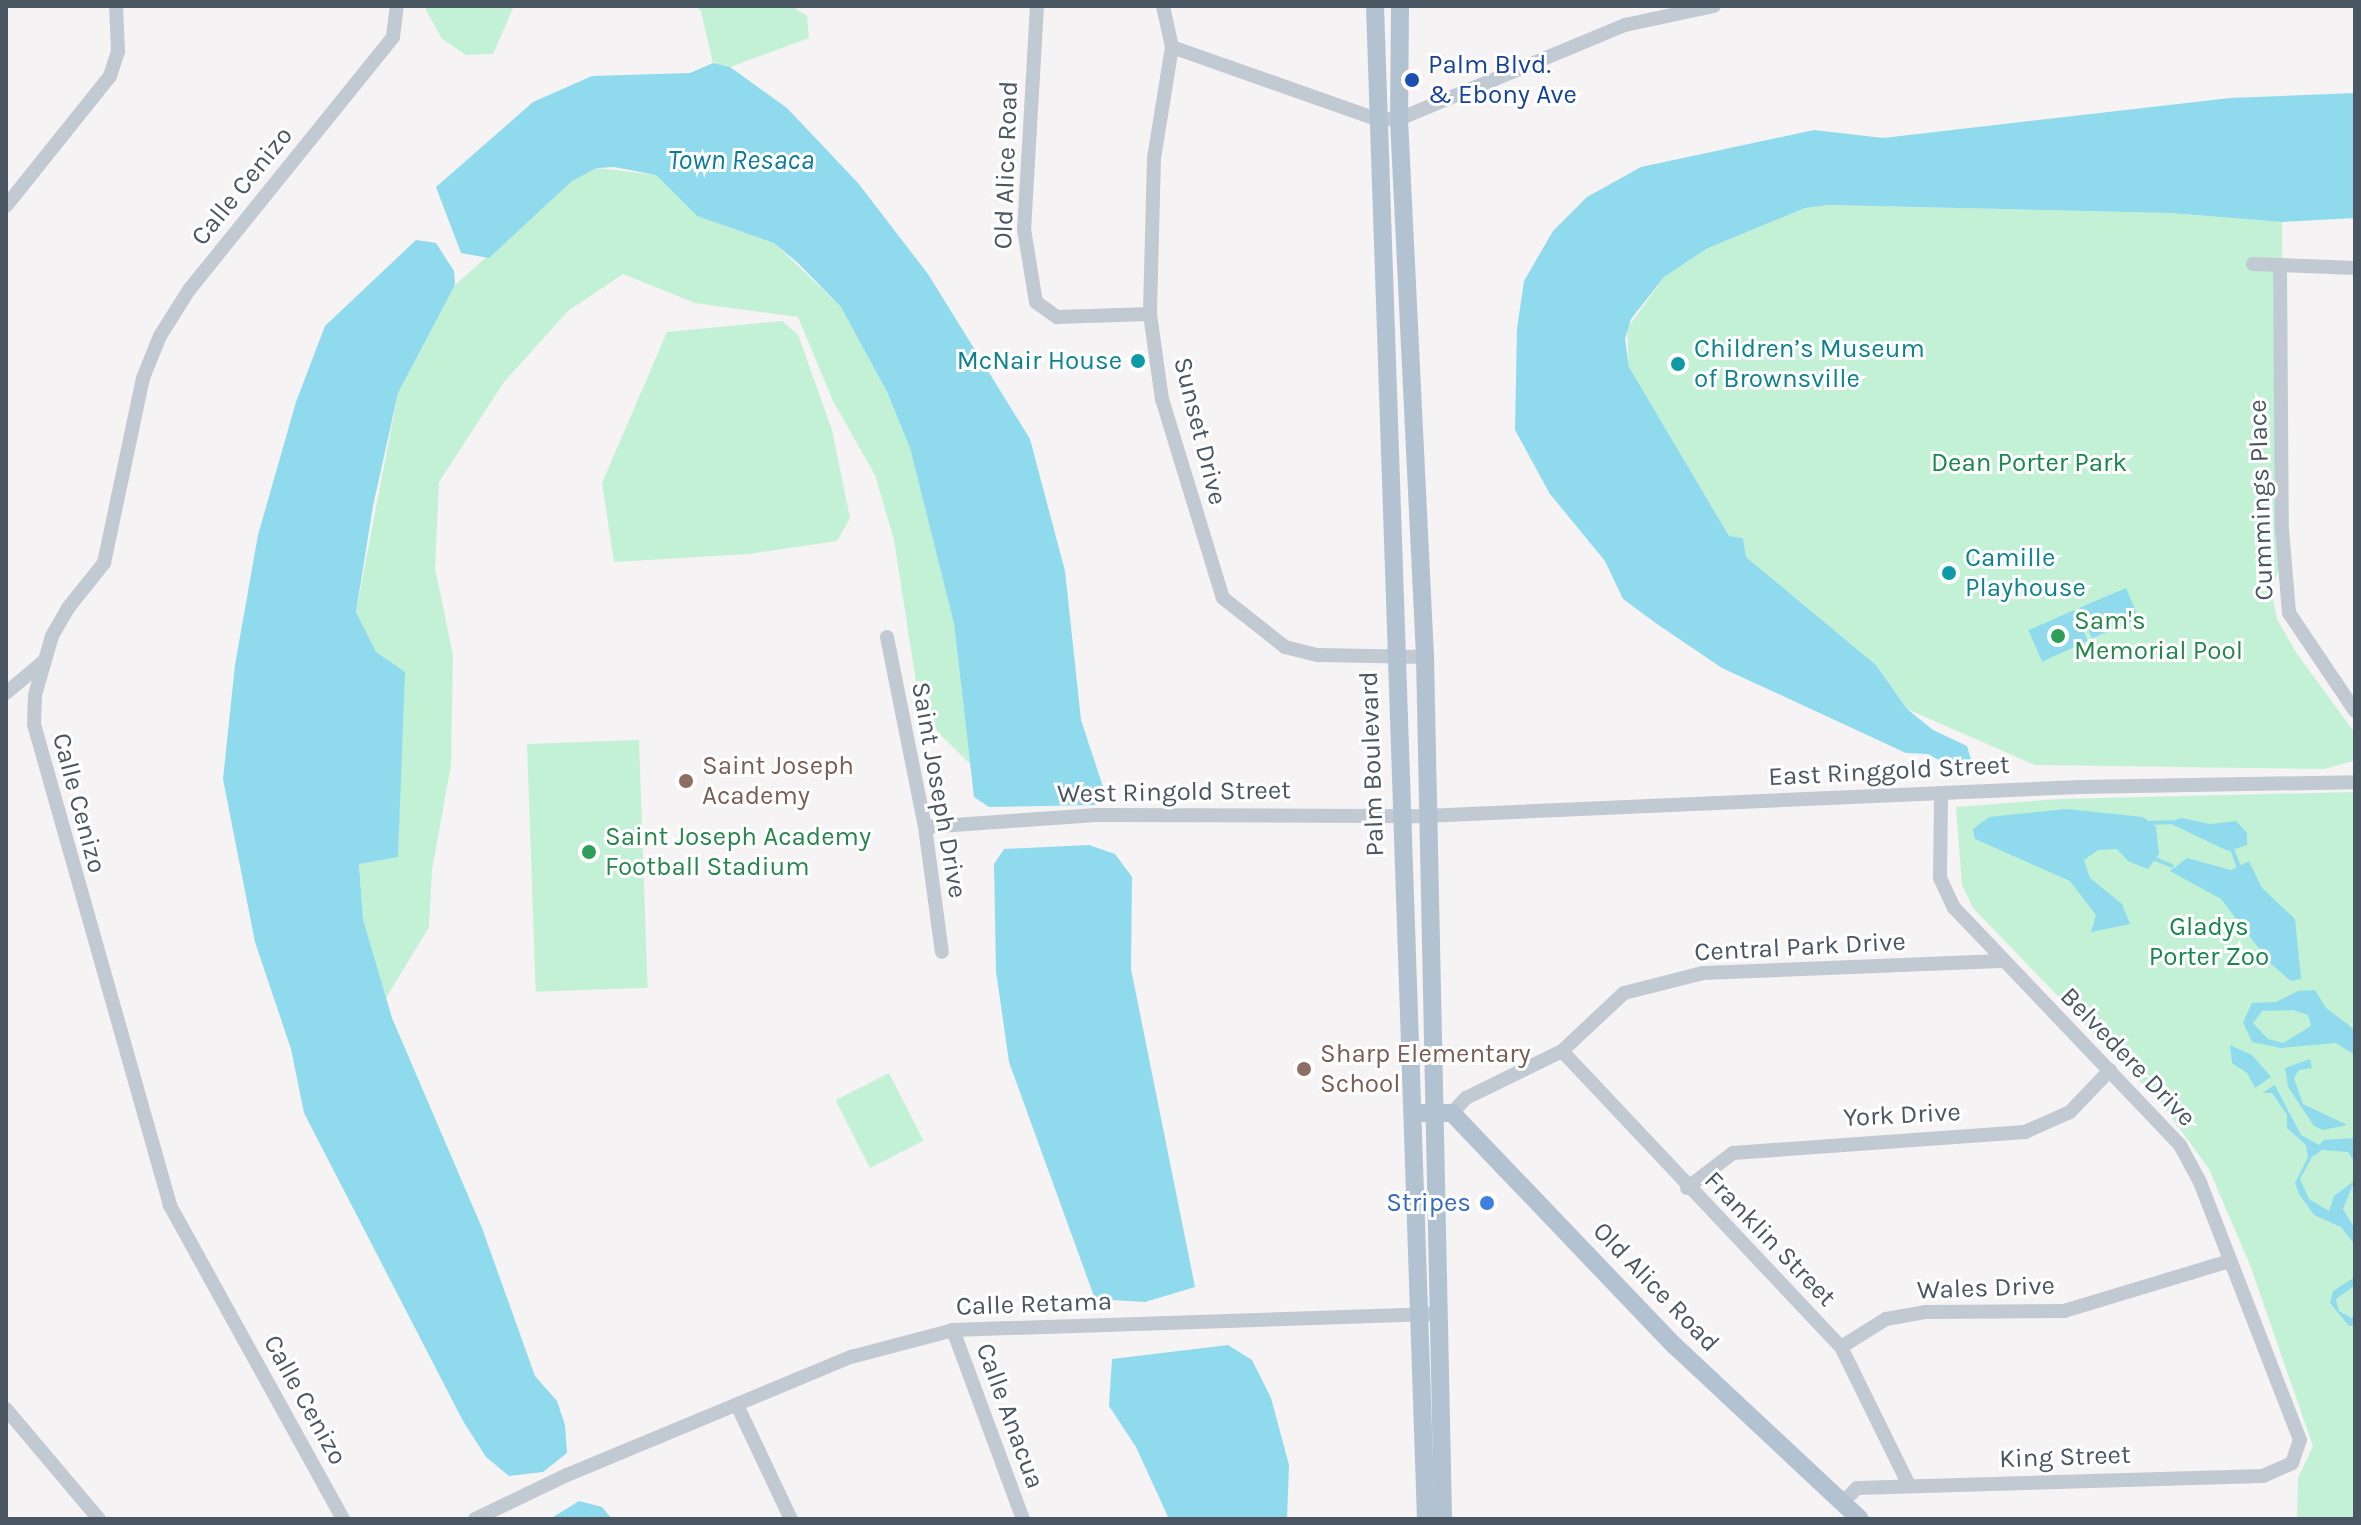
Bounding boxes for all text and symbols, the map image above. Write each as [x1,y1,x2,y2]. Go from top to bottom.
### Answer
place label: Palm Blvd. & Ebony Ave [1428,49,1577,110]
marker: Palm Blvd. & Ebony Ave [1403,71,1421,89]
street label: Old Alice Road [987,80,1025,250]
street label: Calle Cenizo [185,120,299,252]
water label: Town Resaca [668,143,814,177]
place label: Children’s Museum of Brownsville [1694,333,1925,394]
place label: McNair House [957,345,1122,377]
marker: McNair House [1129,352,1147,370]
street label: Sunset Drive [1167,354,1233,508]
marker: Children’s Museum of Brownsville [1669,355,1687,373]
street label: Cummings Place [2242,399,2280,601]
park label: Dean Porter Park [1931,447,2127,479]
place label: Camille Playhouse [1965,542,2086,604]
marker: Camille Playhouse [1940,564,1958,582]
place label: Sam's Memorial Pool [2074,605,2243,666]
marker: Sam's Memorial Pool [2049,627,2067,645]
street label: Palm Boulevard [1353,671,1391,857]
street label: Saint Joseph Drive [905,679,973,901]
street label: Calle Cenizo [45,730,113,876]
street label: East Ringgold Street [1768,749,2010,793]
place label: Saint Joseph Academy [702,750,854,812]
marker: Saint Joseph Academy [677,772,695,790]
street label: West Ringold Street [1057,774,1291,810]
place label: Saint Joseph Academy Football Stadium [605,821,871,882]
marker: Saint Joseph Academy Football Stadium [580,843,598,861]
park label: Gladys Porter Zoo [2149,911,2269,972]
street label: Central Park Drive [1694,926,1906,968]
street label: Belvedere Drive [2054,981,2202,1133]
place label: Sharp Elementary School [1320,1038,1531,1100]
marker: Sharp Elementary School [1295,1060,1313,1078]
street label: York Drive [1842,1096,1962,1134]
street label: Franklin Street [1698,1165,1842,1313]
place label: Stripes [1386,1187,1471,1219]
marker: Stripes [1478,1194,1496,1212]
street label: Old Alice Road [1586,1216,1726,1358]
street label: Wales Drive [1917,1270,2055,1306]
street label: Calle Retama [955,1286,1113,1322]
street label: Calle Cenizo [257,1330,353,1470]
street label: Calle Anacua [969,1339,1051,1493]
street label: King Street [1999,1439,2131,1475]

